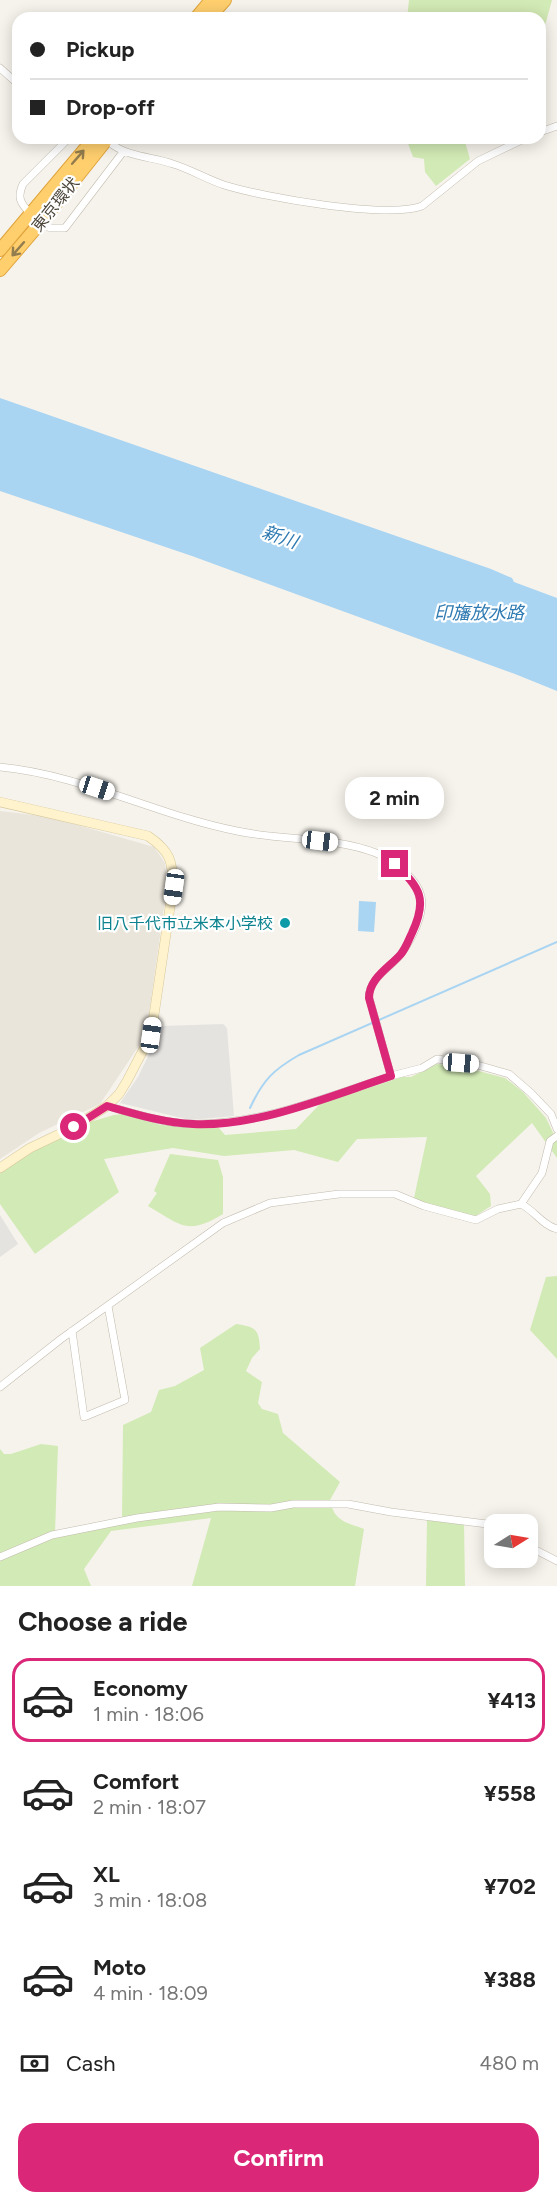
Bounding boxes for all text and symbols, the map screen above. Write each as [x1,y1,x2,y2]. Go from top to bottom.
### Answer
text: Pickup [66,36,135,63]
text: Drop-off [66,94,155,121]
one-way arrow [71,150,85,165]
street label: 東京環状 [28,173,83,235]
one-way arrow [11,241,25,256]
water label: 新川 [259,521,302,554]
water label: 印旛放水路 [434,602,526,624]
car [77,774,117,802]
callout: 2 min [346,777,444,819]
text: 2 min [369,786,420,810]
car [301,830,339,852]
route end [381,850,408,877]
car [163,868,185,906]
place label: 旧八千代市立米本小学校 [97,914,273,933]
marker: 旧八千代市立米本小学校 [278,916,292,930]
car [140,1016,162,1054]
car [442,1053,480,1073]
route start [60,1113,87,1140]
north arrow [484,1514,538,1568]
map controls [484,1514,538,1568]
text: Choose a ride [18,1605,187,1638]
icon: car [21,1673,75,1727]
text: Economy [93,1675,188,1702]
text: ¥413 [487,1687,536,1714]
text: 1 min · 18:06 [93,1702,204,1726]
icon: car [21,1766,75,1820]
text: Comfort [93,1768,179,1795]
text: ¥558 [484,1780,536,1807]
text: 2 min · 18:07 [93,1795,206,1819]
icon: car [21,1859,75,1913]
text: XL [93,1861,120,1888]
text: ¥702 [484,1873,536,1900]
text: 3 min · 18:08 [93,1888,207,1912]
icon: car [21,1952,75,2006]
text: Moto [93,1954,146,1981]
text: ¥388 [484,1966,536,1993]
text: 4 min · 18:09 [93,1981,208,2005]
icon: cash [18,2047,51,2080]
text: Cash [66,2050,116,2077]
text: 480 m [480,2051,539,2075]
button: Confirm [18,2123,539,2192]

